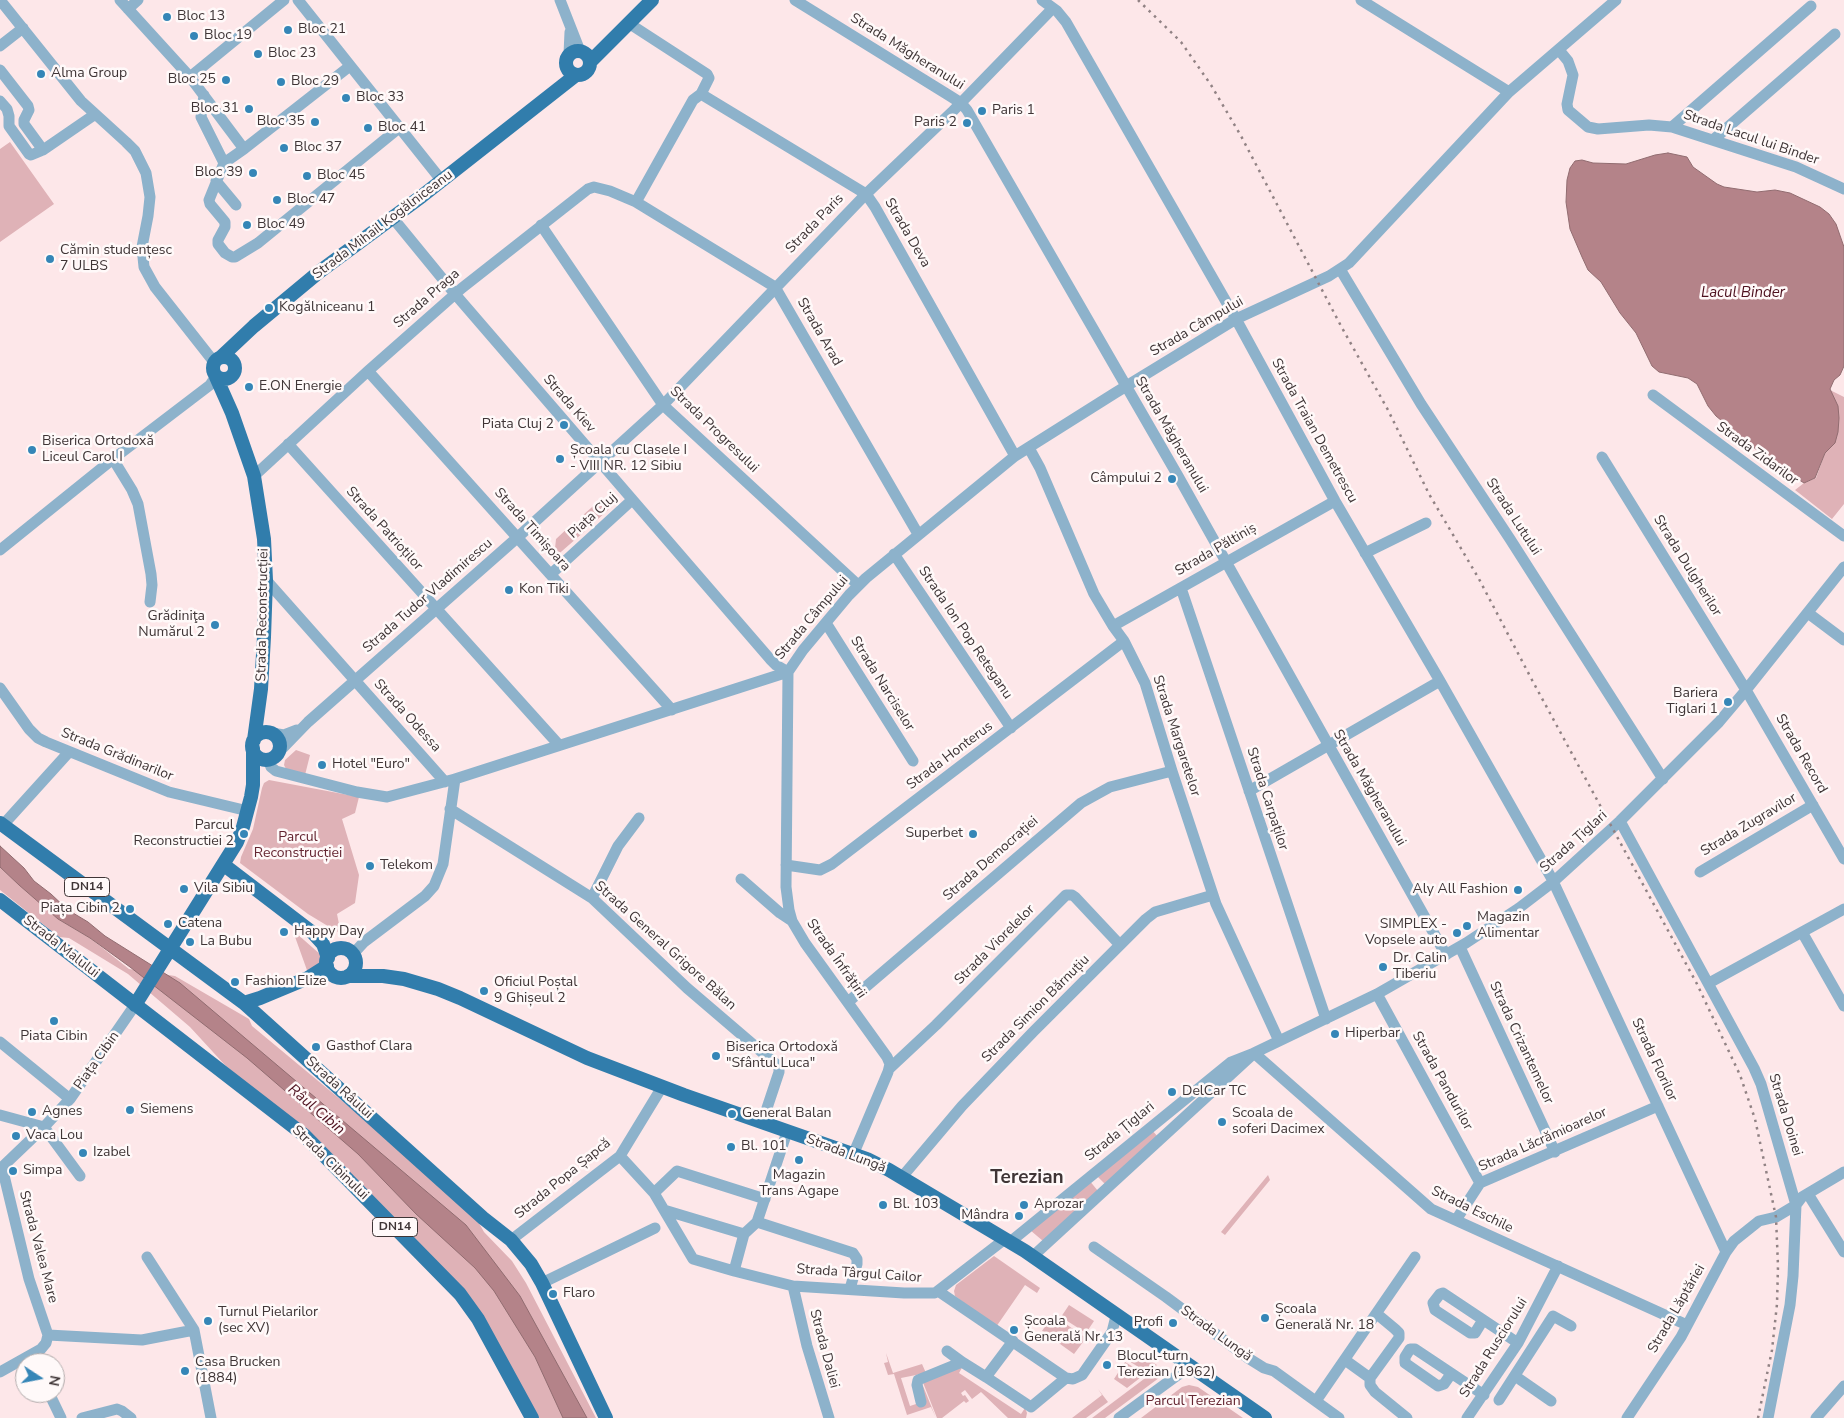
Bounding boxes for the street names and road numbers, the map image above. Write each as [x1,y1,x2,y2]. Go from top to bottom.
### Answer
street label: Strada Măgheranului [847,10,967,94]
street label: Strada Lacul lui Binder [1681,107,1821,169]
street label: Strada Mihail Kogălniceanu [310,167,456,283]
street label: Strada Paris [783,191,847,257]
street label: Strada Deva [880,195,934,271]
street label: Strada Praga [391,266,463,332]
street label: Strada Câmpului [1147,294,1247,360]
street label: Strada Arad [793,295,845,369]
street label: Strada Traian Demetrescu [1267,356,1361,506]
street label: Strada Kiev [539,371,599,437]
street label: Strada Măgheranului [1131,374,1211,496]
street label: Strada Progresului [666,383,762,477]
street label: Strada Zidarilor [1713,419,1801,489]
street label: Strada Lutului [1482,475,1544,559]
street label: Strada Patrioților [342,484,426,574]
street label: Strada Timișoara [490,485,574,575]
street label: Piața Cluj [565,490,621,542]
street label: Strada Dulgherilor [1649,512,1725,620]
street label: Strada Păltiniș [1172,520,1260,580]
street label: Strada Tudor Vladimirescu [360,535,496,657]
street label: Strada Reconstrucției [253,548,273,682]
street label: Strada Ion Pop Reteganu [914,563,1016,703]
street label: Strada Câmpului [772,572,852,664]
street label: Strada Narciselor [846,634,918,734]
street label: Strada Margaretelor [1148,673,1204,799]
street label: Strada Odessa [370,676,444,756]
street label: Strada Record [1772,711,1830,797]
street label: Strada Honterus [904,718,996,794]
street label: Strada Grădinarilor [58,725,176,785]
street label: Strada Măgheranului [1329,727,1409,849]
street label: Strada Carpaților [1242,745,1292,853]
street label: Strada Zugravilor [1698,790,1800,860]
street label: Strada Țiglari [1537,807,1611,877]
street label: Strada Democrației [940,813,1042,905]
road number: DN14 [64,878,110,896]
street label: Strada General Grigore Bălan [591,878,739,1014]
street label: Strada Viorelelor [951,901,1039,989]
street label: Strada Malului [20,912,102,982]
street label: Strada Înfrățirii [802,916,870,1002]
street label: Strada Simion Bărnuțiu [979,952,1093,1066]
street label: Strada Crizantemelor [1485,979,1557,1107]
street label: Strada Florilor [1627,1016,1681,1104]
street label: Piața Cibin [71,1029,123,1093]
street label: Strada Pandurilor [1408,1029,1476,1133]
street label: Strada Râului [302,1053,376,1123]
street label: Strada Doinei [1765,1072,1805,1158]
street label: Strada Țiglari [1082,1099,1158,1165]
street label: Strada Lăcrămioarelor [1476,1104,1610,1176]
street label: Strada Cibinului [288,1122,372,1204]
street label: Strada Lungă [804,1131,888,1177]
street label: Strada Popa Șapcă [512,1135,614,1223]
street label: Strada Eschile [1428,1183,1516,1237]
street label: Strada Valea Mare [15,1189,61,1305]
road number: DN14 [372,1218,418,1236]
street label: Strada Târgul Cailor [796,1261,922,1287]
street label: Strada Lăptăriei [1645,1262,1709,1356]
street label: Strada Rusciorului [1457,1295,1531,1401]
street label: Strada Lungă [1177,1303,1255,1365]
street label: Strada Daliei [805,1308,843,1390]

